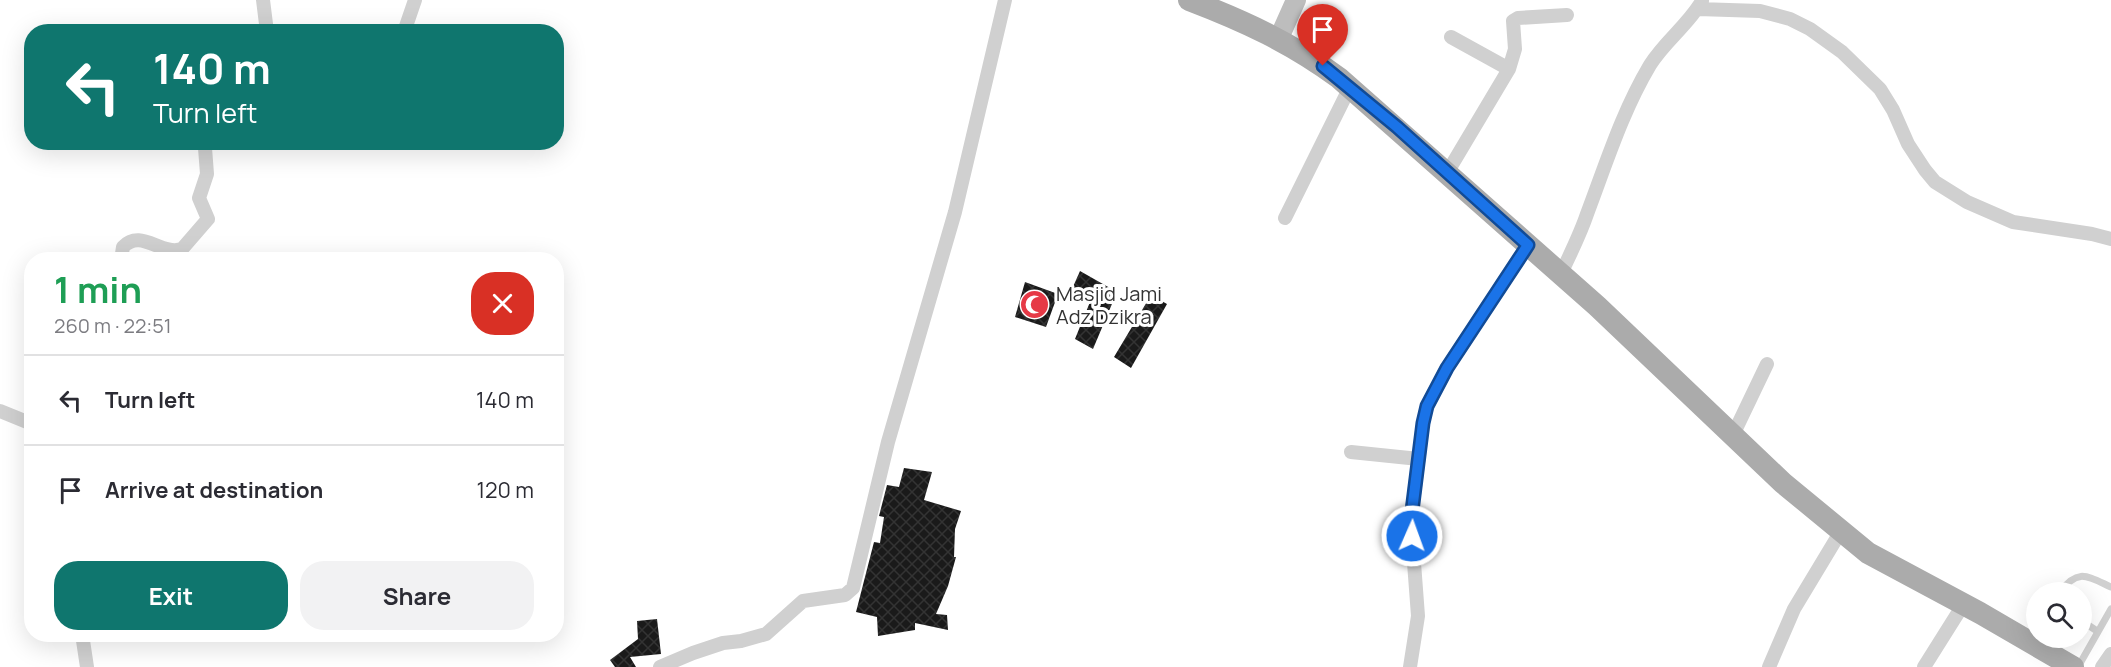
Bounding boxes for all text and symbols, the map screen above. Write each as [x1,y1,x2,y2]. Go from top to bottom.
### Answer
pin [1297,4,1348,66]
icon: arrive [1306,13,1339,46]
text: 140 m [153,39,271,97]
icon: left [54,48,132,126]
text: Turn left [153,94,257,131]
text: 1 min [54,265,142,314]
button: close [471,272,534,335]
place label: Masjid Jami Adz Dzikra [1056,280,1162,330]
mosque icon: Masjid Jami Adz Dzikra [1019,289,1051,321]
text: 260 m · 22:51 [54,312,172,339]
icon: left [54,384,87,417]
text: Turn left [105,385,195,415]
text: 140 m [476,385,534,415]
icon: arrive [54,474,87,507]
text: Arrive at destination [105,475,323,505]
text: 120 m [476,475,534,505]
position arrow [1380,504,1444,568]
button: Exit [54,561,288,630]
button: Share [300,561,534,630]
map controls [2026,582,2092,648]
button: search [2026,582,2092,648]

